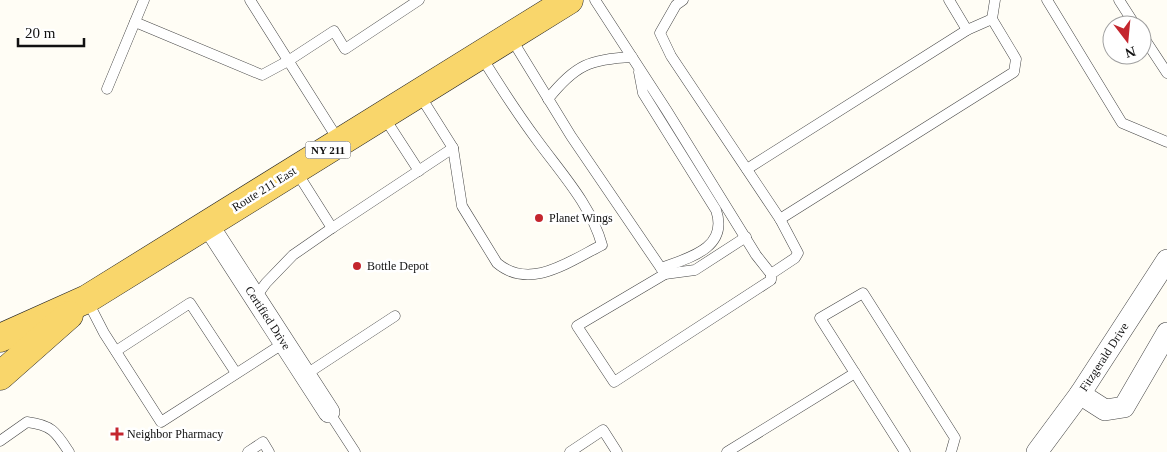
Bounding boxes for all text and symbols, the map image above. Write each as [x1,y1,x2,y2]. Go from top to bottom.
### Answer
scale bar [18,15,84,47]
north arrow [1102,15,1152,65]
text: 20 m [25,25,56,41]
text: N [1124,43,1137,61]
road number: NY 211 [306,142,350,158]
street label: Route 211 East [229,163,299,214]
place label: Planet Wings [549,211,613,225]
marker: Planet Wings [533,212,545,224]
place label: Bottle Depot [367,259,429,273]
marker: Bottle Depot [351,260,363,272]
street label: Certified Drive [242,284,294,352]
street label: Fitzgerald Drive [1077,320,1131,394]
place label: Neighbor Pharmacy [127,427,223,441]
marker: Neighbor Pharmacy [111,428,123,440]

